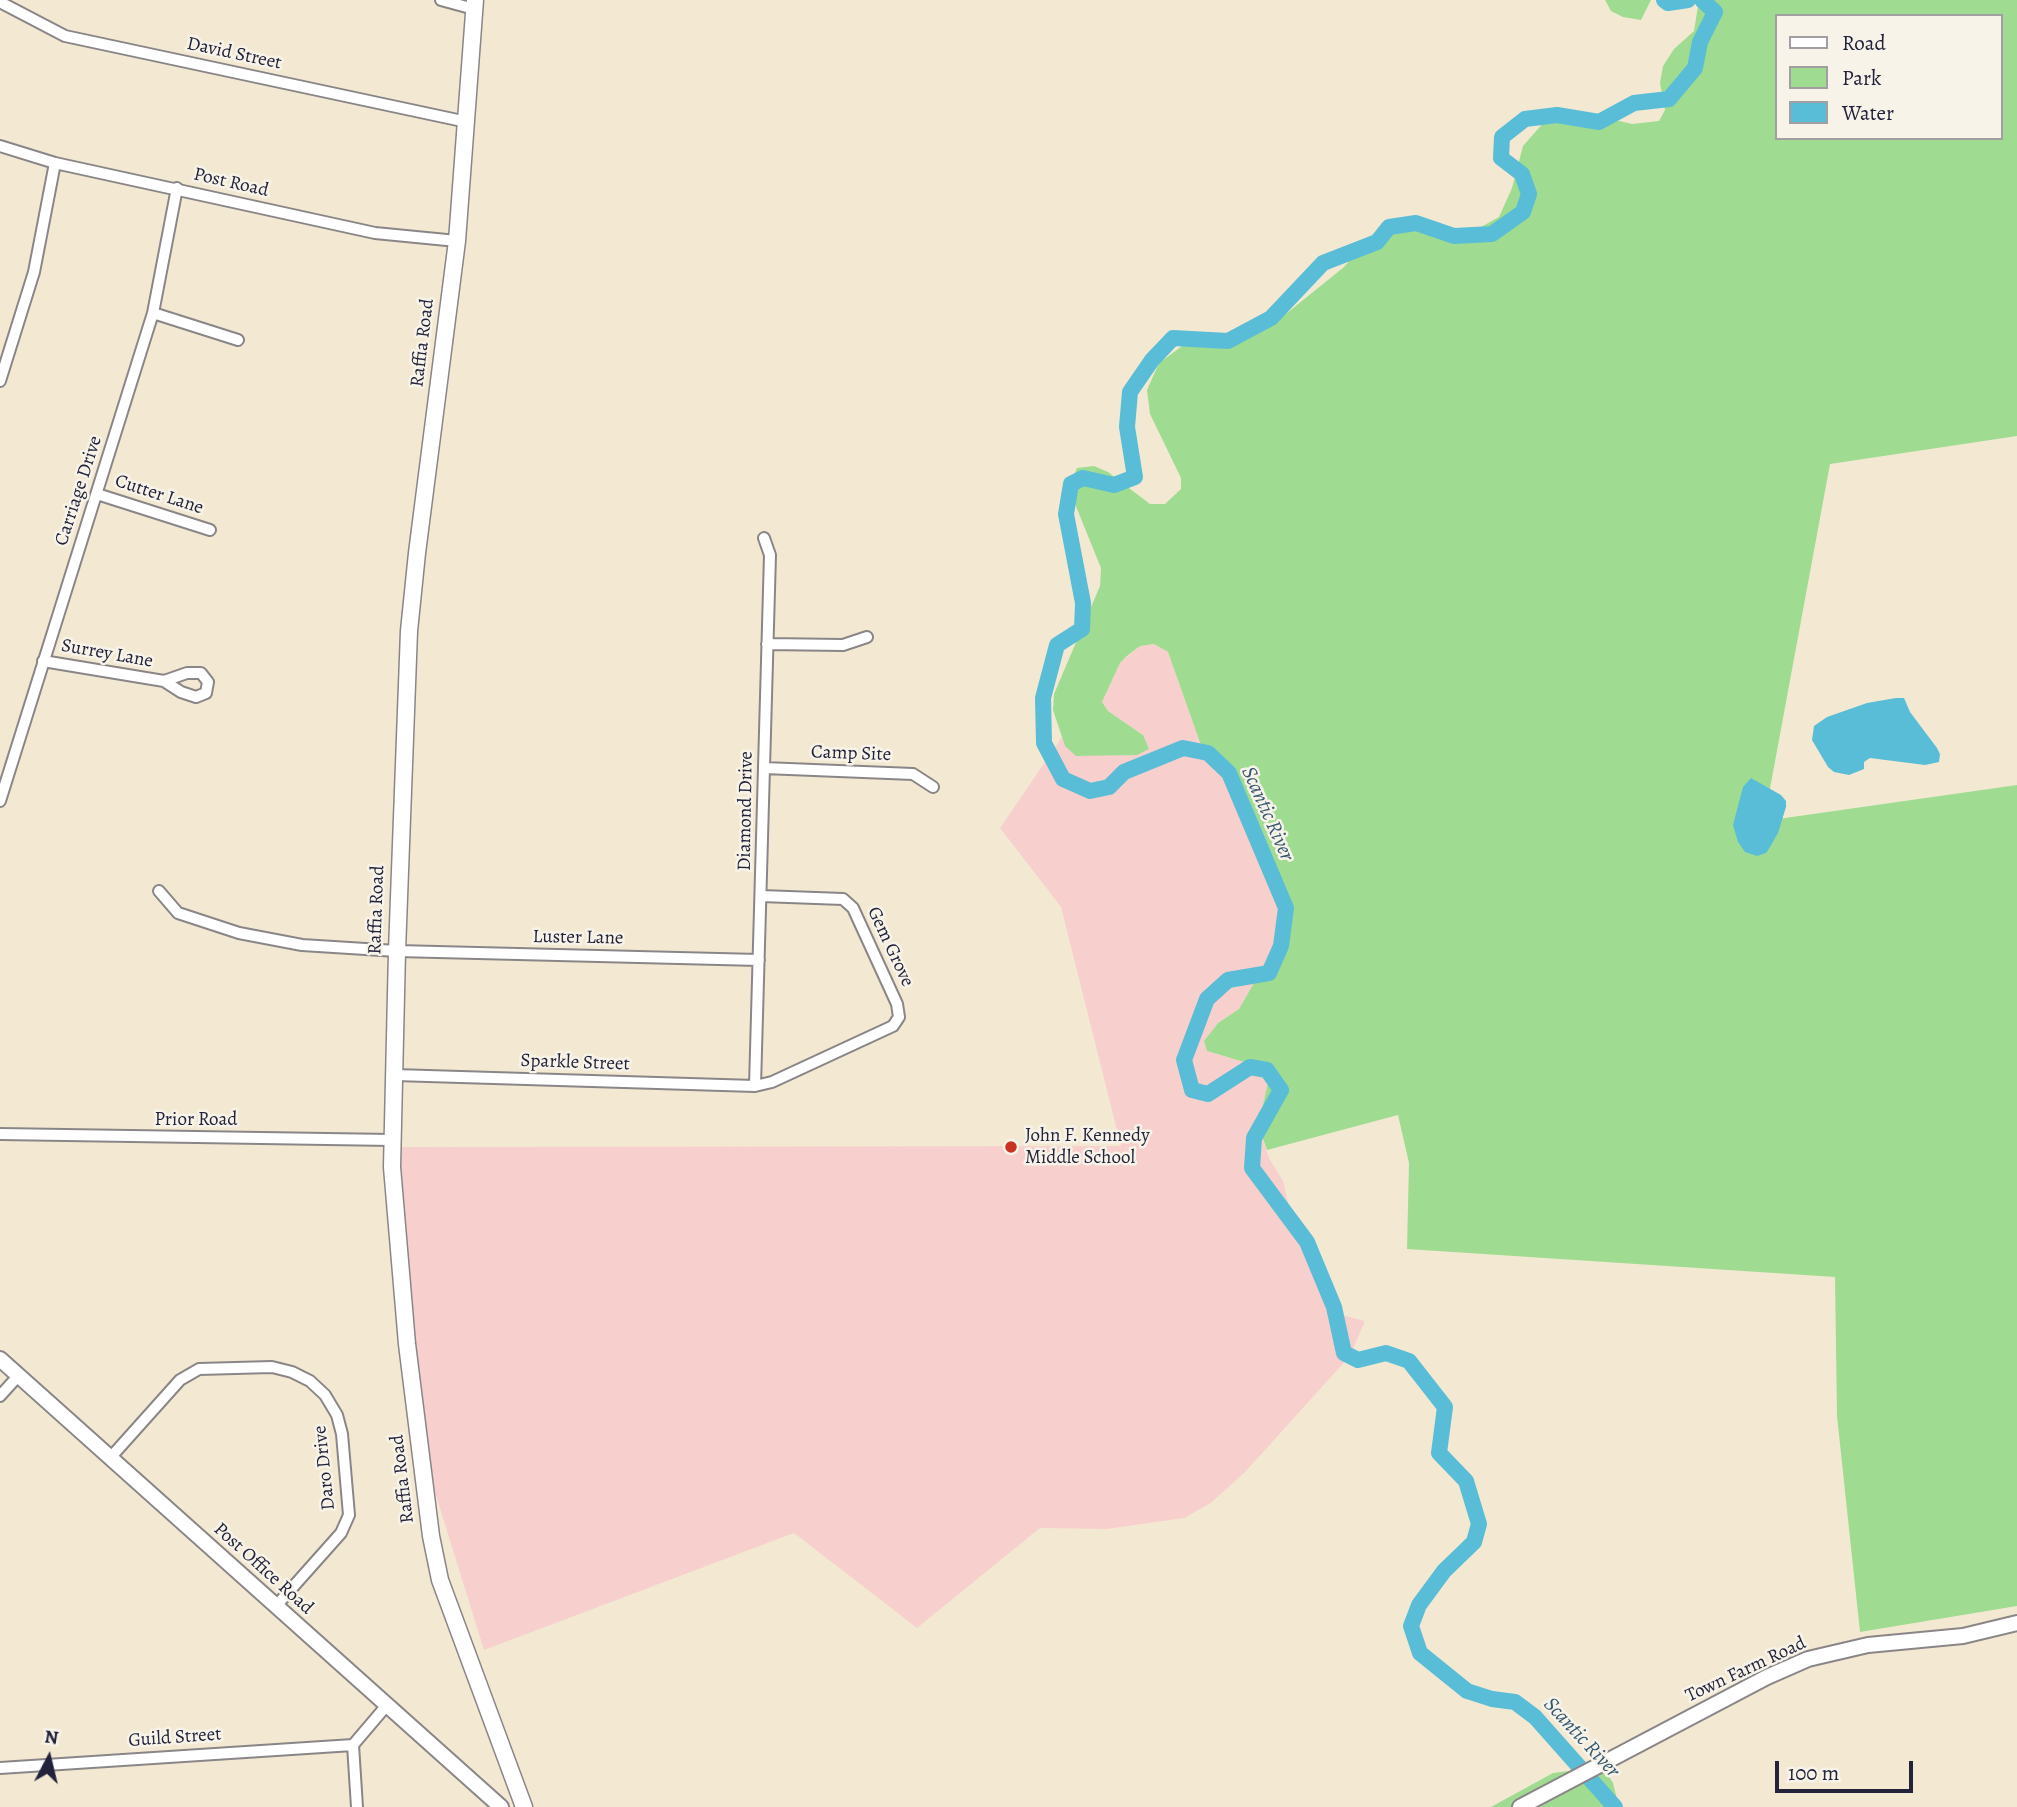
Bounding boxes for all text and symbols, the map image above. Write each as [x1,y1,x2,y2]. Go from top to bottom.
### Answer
legend [1776,14,2003,140]
text: Road [1842,29,1886,57]
street label: David Street [185,33,283,75]
text: Park [1842,64,1881,92]
text: Water [1842,99,1894,127]
street label: Post Road [191,163,271,203]
street label: Raffia Road [406,297,440,389]
street label: Carriage Drive [51,433,107,549]
street label: Cutter Lane [112,470,206,520]
street label: Surrey Lane [59,635,155,673]
street label: Camp Site [810,741,892,767]
street label: Diamond Drive [734,751,758,871]
water label: Scantic River [1235,763,1299,865]
street label: Raffia Road [364,865,390,955]
street label: Gem Grove [862,903,918,991]
street label: Luster Lane [532,926,624,950]
street label: Sparkle Street [520,1050,630,1076]
street label: Prior Road [155,1109,237,1131]
place label: John F. Kennedy Middle School [1025,1125,1150,1169]
marker: John F. Kennedy Middle School [1003,1139,1019,1155]
street label: Daro Drive [309,1424,341,1512]
street label: Raffia Road [386,1433,420,1525]
street label: Post Office Road [208,1518,318,1620]
street label: Town Farm Road [1682,1632,1810,1708]
water label: Scantic River [1538,1693,1624,1783]
north arrow [14,1723,84,1793]
text: N [43,1723,60,1751]
street label: Guild Street [128,1723,222,1753]
scale bar [1779,1748,1917,1792]
text: 100 m [1788,1759,1839,1787]

